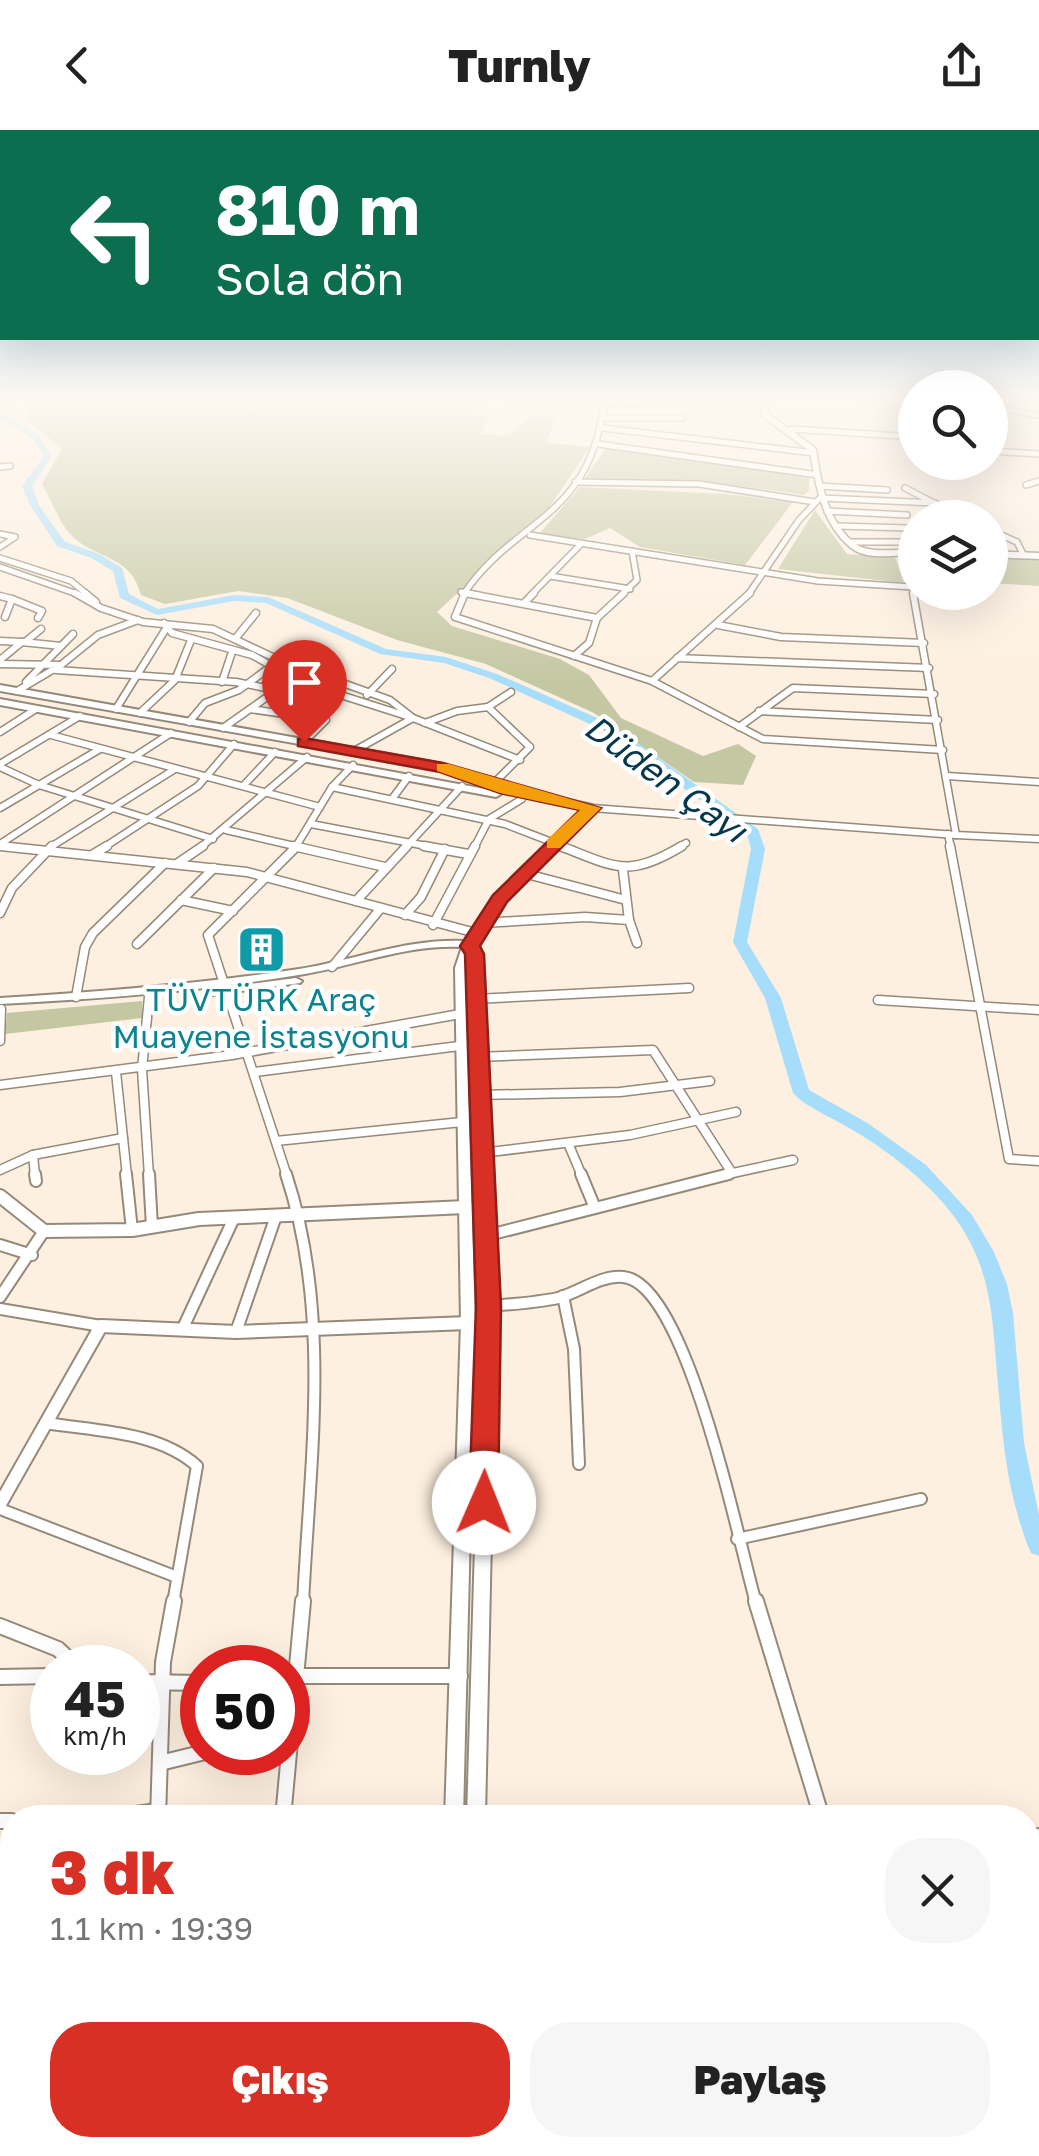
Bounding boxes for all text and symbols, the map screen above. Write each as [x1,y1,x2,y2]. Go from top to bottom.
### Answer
icon: back [50,38,105,93]
text: Turnly [448,38,591,92]
icon: share [934,38,989,93]
text: 810 m [215,166,420,250]
icon: left [50,170,180,300]
text: Sola dön [215,251,404,305]
map controls [898,370,1008,610]
button: search [898,370,1008,480]
button: layers [898,500,1008,610]
pin [262,640,347,743]
icon: arrive [277,655,332,710]
water label: Düden Çayı [577,705,756,852]
building icon: TÜVTÜRK Araç Muayene İstasyonu [235,923,287,975]
place label: TÜVTÜRK Araç Muayene İstasyonu [113,980,409,1055]
position arrow [432,1451,536,1555]
speed limit sign: 50 [180,1645,310,1775]
text: 45 [64,1668,126,1728]
text: km/h [63,1720,127,1751]
text: 3 dk [50,1835,175,1907]
button: close [885,1838,990,1943]
text: 1.1 km · 19:39 [50,1909,253,1947]
button: Çıkış [50,2022,510,2137]
button: Paylaş [530,2022,990,2137]

